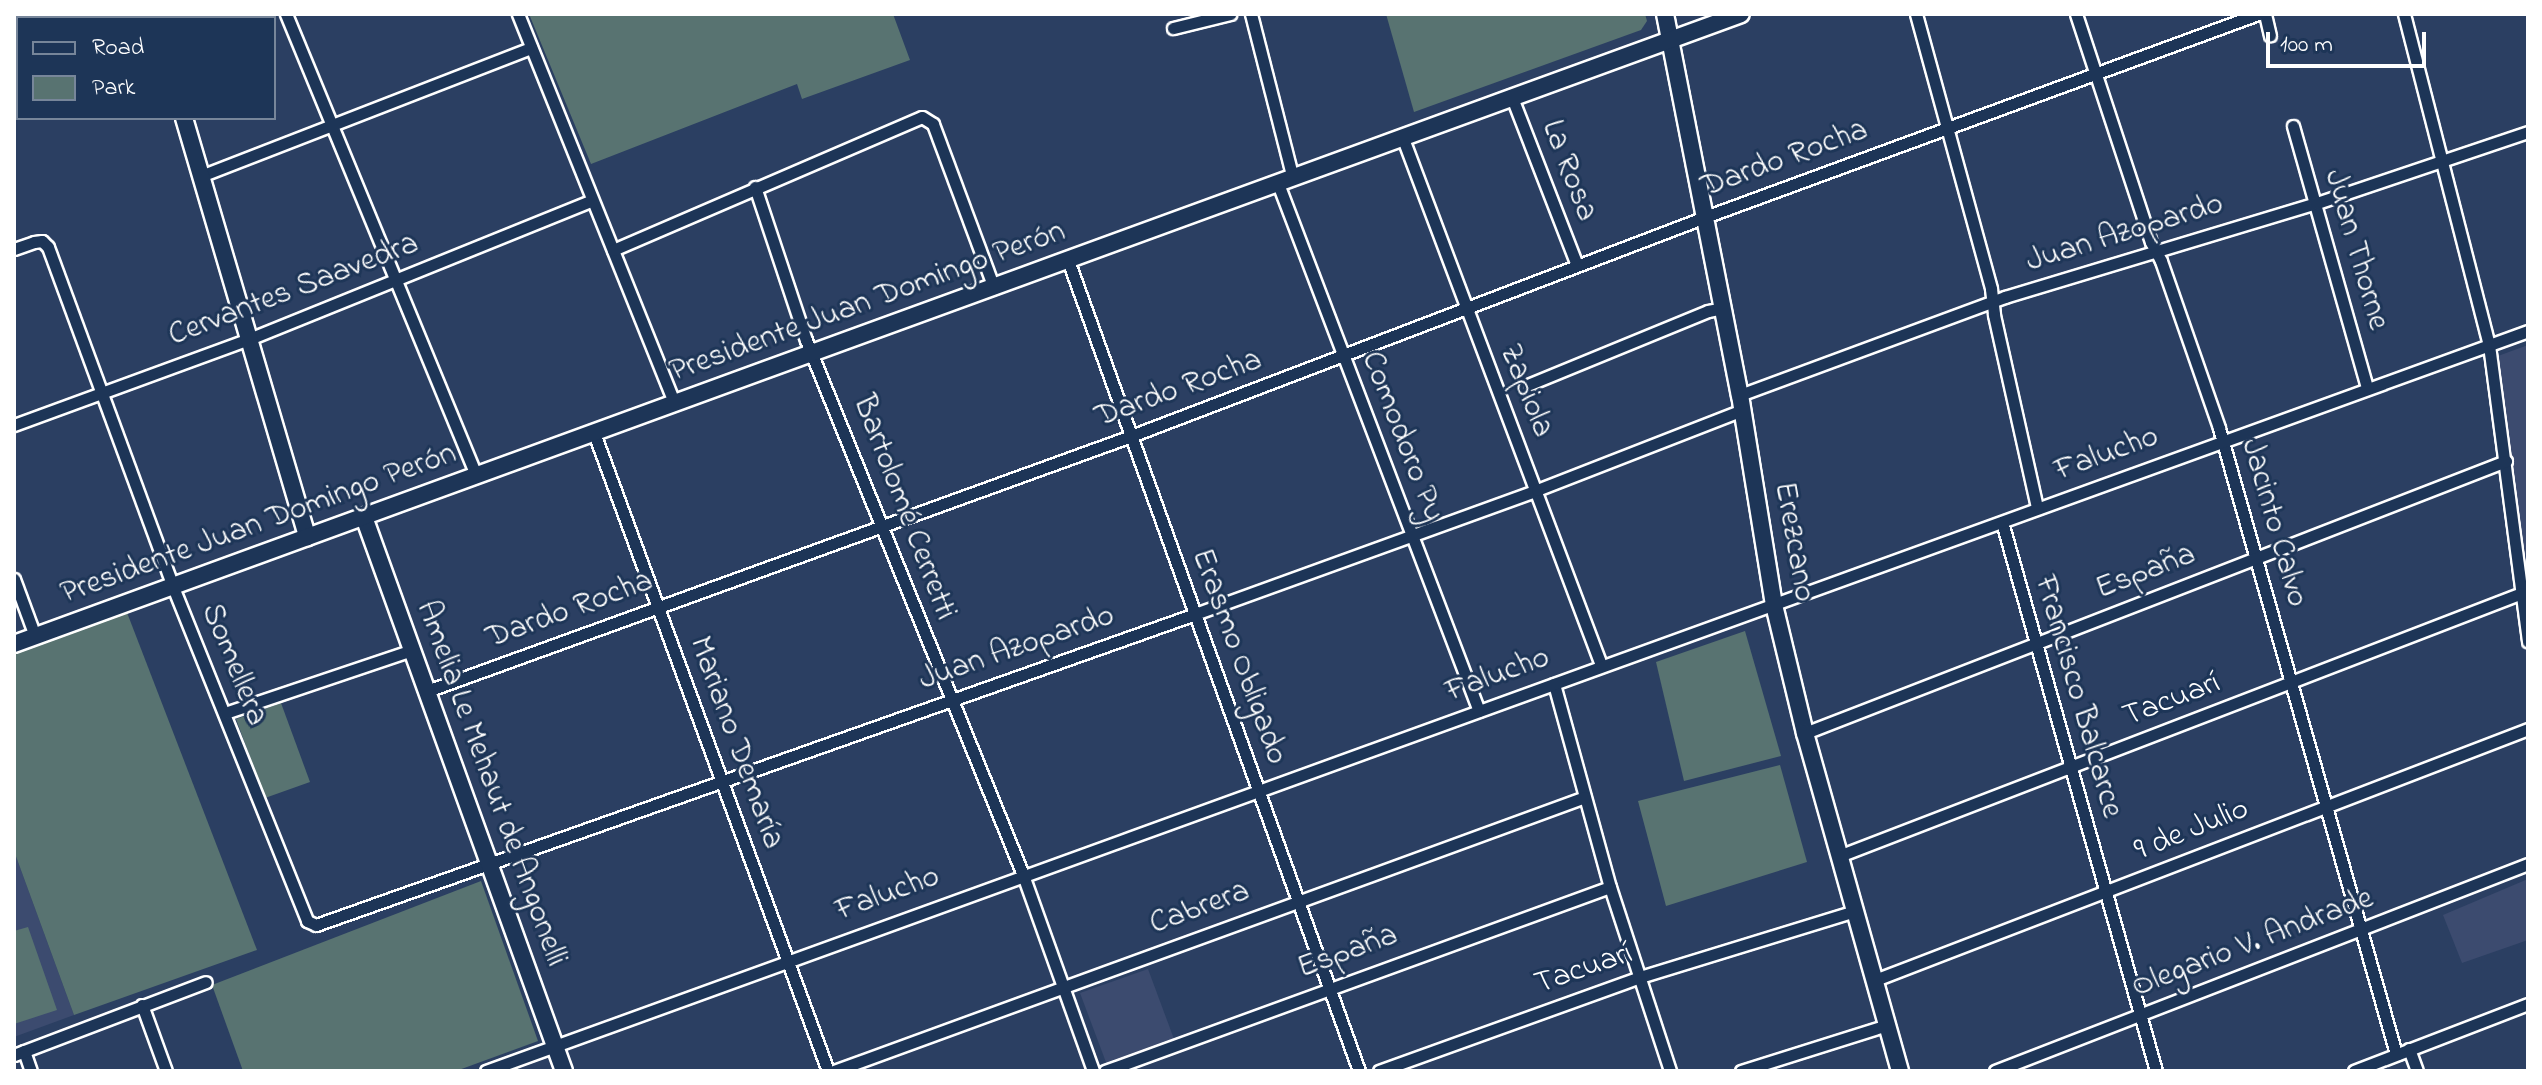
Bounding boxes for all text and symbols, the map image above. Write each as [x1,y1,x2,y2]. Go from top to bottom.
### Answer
legend [16,16,276,120]
scale bar [2270,16,2430,66]
text: 100 m [2280,28,2333,63]
text: Road [92,31,144,66]
text: Park [92,71,135,106]
street label: Dardo Rocha [1697,112,1873,208]
street label: La Rosa [1531,115,1605,227]
street label: Juan Thorne [2314,165,2396,335]
street label: Juan Azopardo [2022,186,2228,282]
street label: Presidente Juan Domingo Perón [665,214,1071,392]
street label: Cervantes Saavedra [164,226,424,356]
street label: Zapiola [1489,339,1561,443]
street label: Dardo Rocha [1091,342,1267,438]
street label: Comodoro Py [1351,346,1451,528]
street label: Bartolomé Cerretti [842,390,964,626]
street label: Falucho [2050,419,2164,491]
street label: Jacinto Calvo [2231,434,2315,612]
street label: Presidente Juan Domingo Perón [56,436,462,614]
street label: Erezcano [1764,479,1822,605]
street label: España [2091,537,2201,609]
street label: Erasmo Obligado [1181,544,1295,770]
street label: Dardo Rocha [482,563,658,659]
street label: Francisco Balcarce [2024,571,2130,823]
street label: Amelia Le Mehaut de Angonelli [406,596,574,972]
street label: Somellera [191,598,275,732]
street label: Juan Azopardo [914,598,1120,700]
street label: Mariano Demaría [679,632,791,854]
street label: Falucho [1441,640,1555,712]
street label: Tacuarí [2118,665,2226,737]
street label: 9 de Julio [2129,791,2255,871]
street label: Falucho [831,859,945,931]
street label: Cabrera [1145,873,1255,945]
street label: Olegario V. Andrade [2127,880,2379,1008]
street label: España [1293,917,1403,989]
street label: Tacuarí [1530,935,1638,1005]

